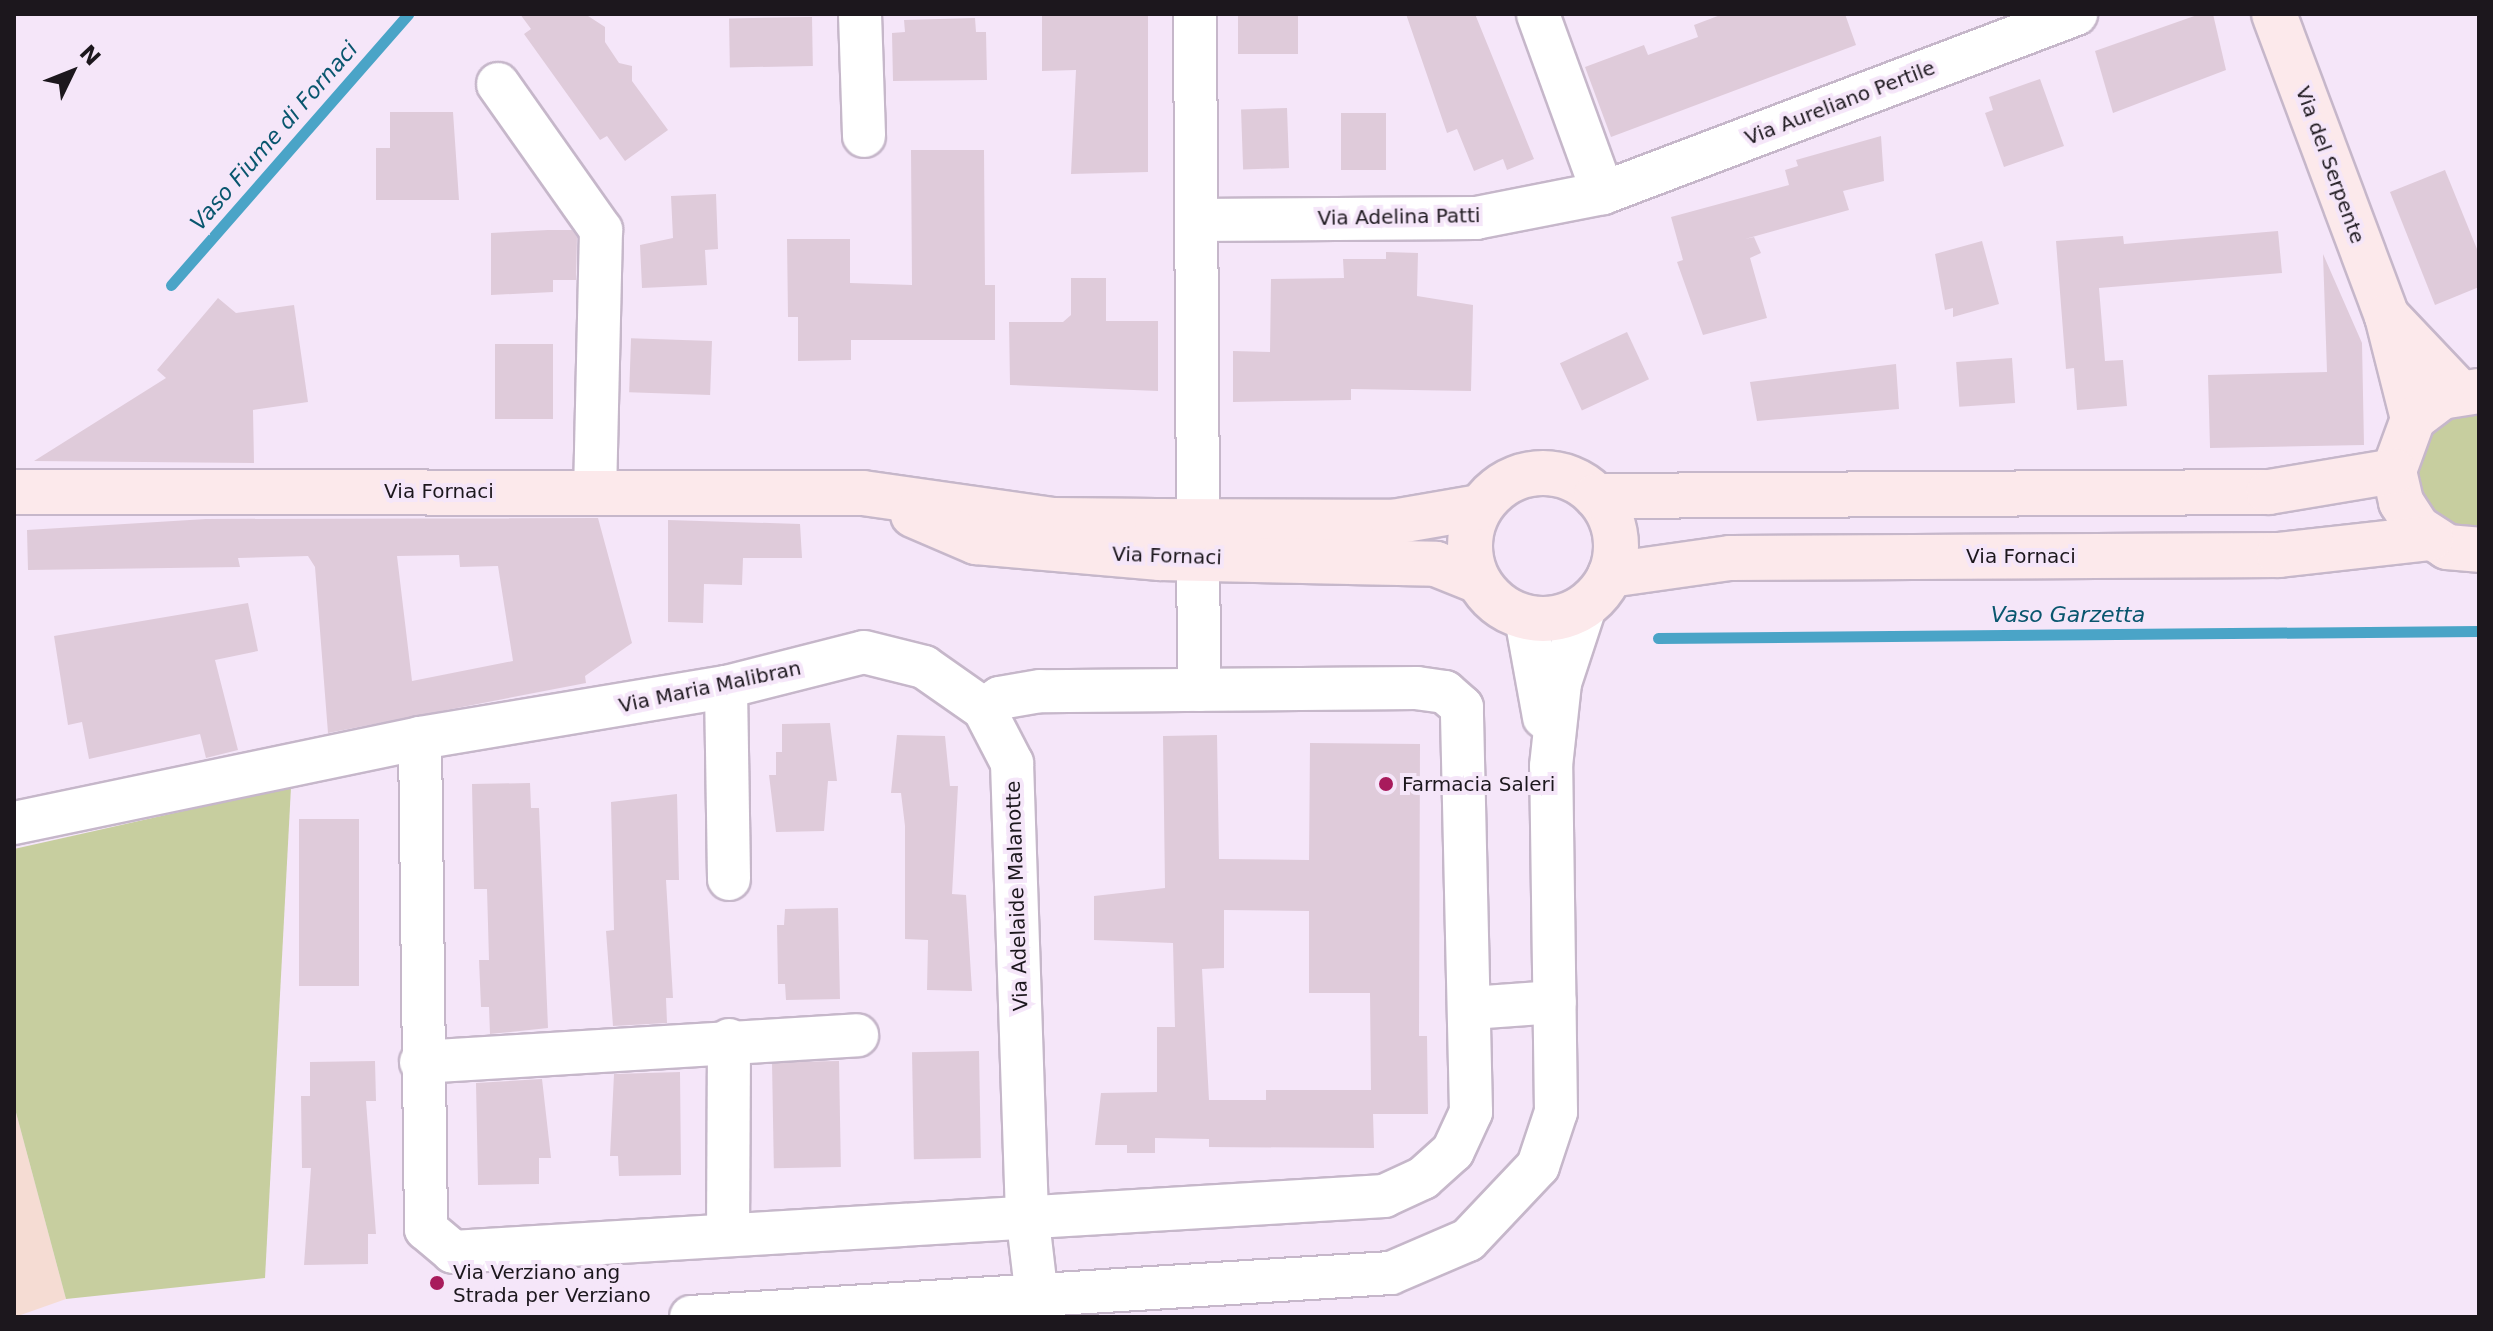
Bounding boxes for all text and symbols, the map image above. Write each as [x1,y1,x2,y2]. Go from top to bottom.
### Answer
north arrow [32,32,112,112]
water label: Vaso Fiume di Fornaci [185,36,363,236]
text: N [74,40,105,71]
street label: Via Aureliano Pertile [1742,56,1938,150]
street label: Via del Serpente [2290,83,2370,247]
street label: Via Adelina Patti [1317,204,1481,230]
street label: Via Fornaci [384,479,494,503]
street label: Via Fornaci [1112,542,1222,570]
street label: Via Fornaci [1966,544,2076,568]
water label: Vaso Garzetta [1991,602,2145,628]
street label: Via Maria Malibran [617,656,803,718]
place label: Farmacia Saleri [1402,772,1555,796]
marker: Farmacia Saleri [1377,775,1395,793]
street label: Via Adelaide Malanotte [1001,780,1033,1012]
place label: Via Verziano ang Strada per Verziano [453,1260,651,1307]
marker: Via Verziano ang Strada per Verziano [428,1274,446,1292]

